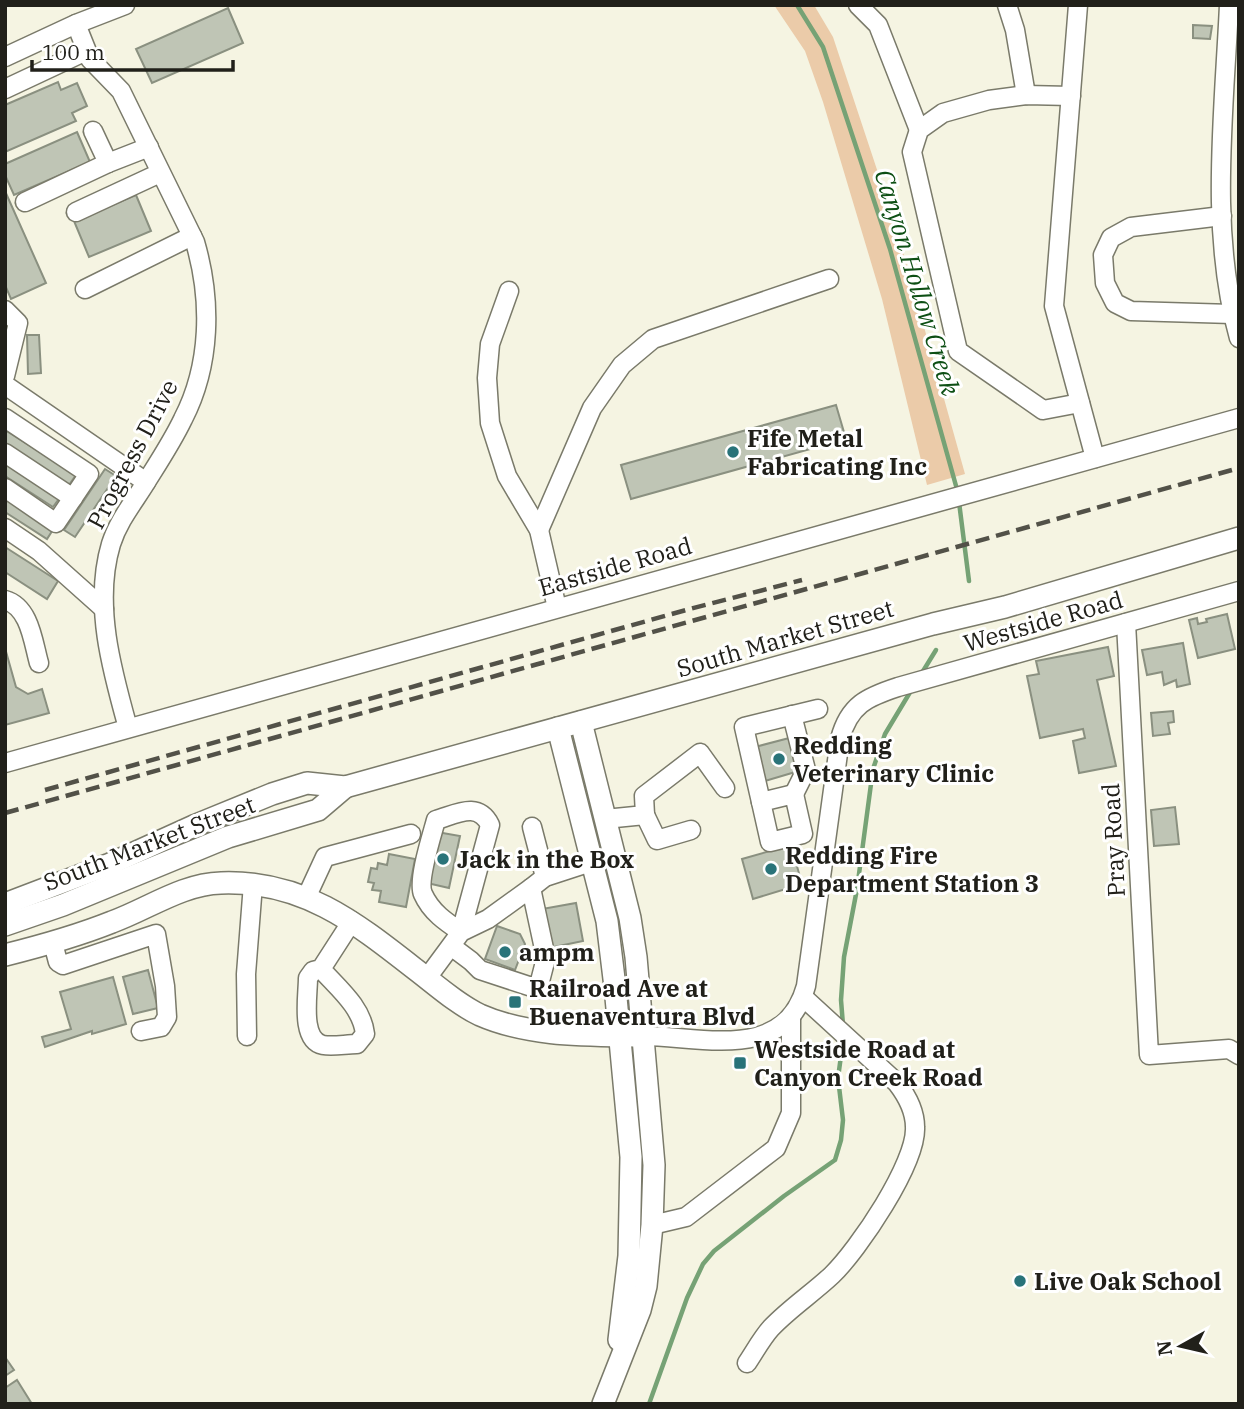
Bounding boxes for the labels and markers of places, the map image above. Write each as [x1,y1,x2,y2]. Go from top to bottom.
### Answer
place label: Fife Metal Fabricating Inc [747,422,927,482]
marker: Fife Metal Fabricating Inc [725,444,741,460]
place label: Redding Veterinary Clinic [793,729,994,789]
marker: Redding Veterinary Clinic [771,751,787,767]
place label: Redding Fire Department Station 3 [785,839,1039,899]
place label: Jack in the Box [457,843,634,875]
marker: Jack in the Box [435,851,451,867]
marker: Redding Fire Department Station 3 [763,861,779,877]
place label: ampm [519,936,595,968]
marker: ampm [497,944,513,960]
place label: Railroad Ave at Buenaventura Blvd [529,972,755,1032]
marker: Railroad Ave at Buenaventura Blvd [507,994,523,1010]
place label: Westside Road at Canyon Creek Road [754,1033,983,1093]
marker: Westside Road at Canyon Creek Road [732,1055,748,1071]
place label: Live Oak School [1034,1265,1221,1297]
marker: Live Oak School [1012,1273,1028,1289]

